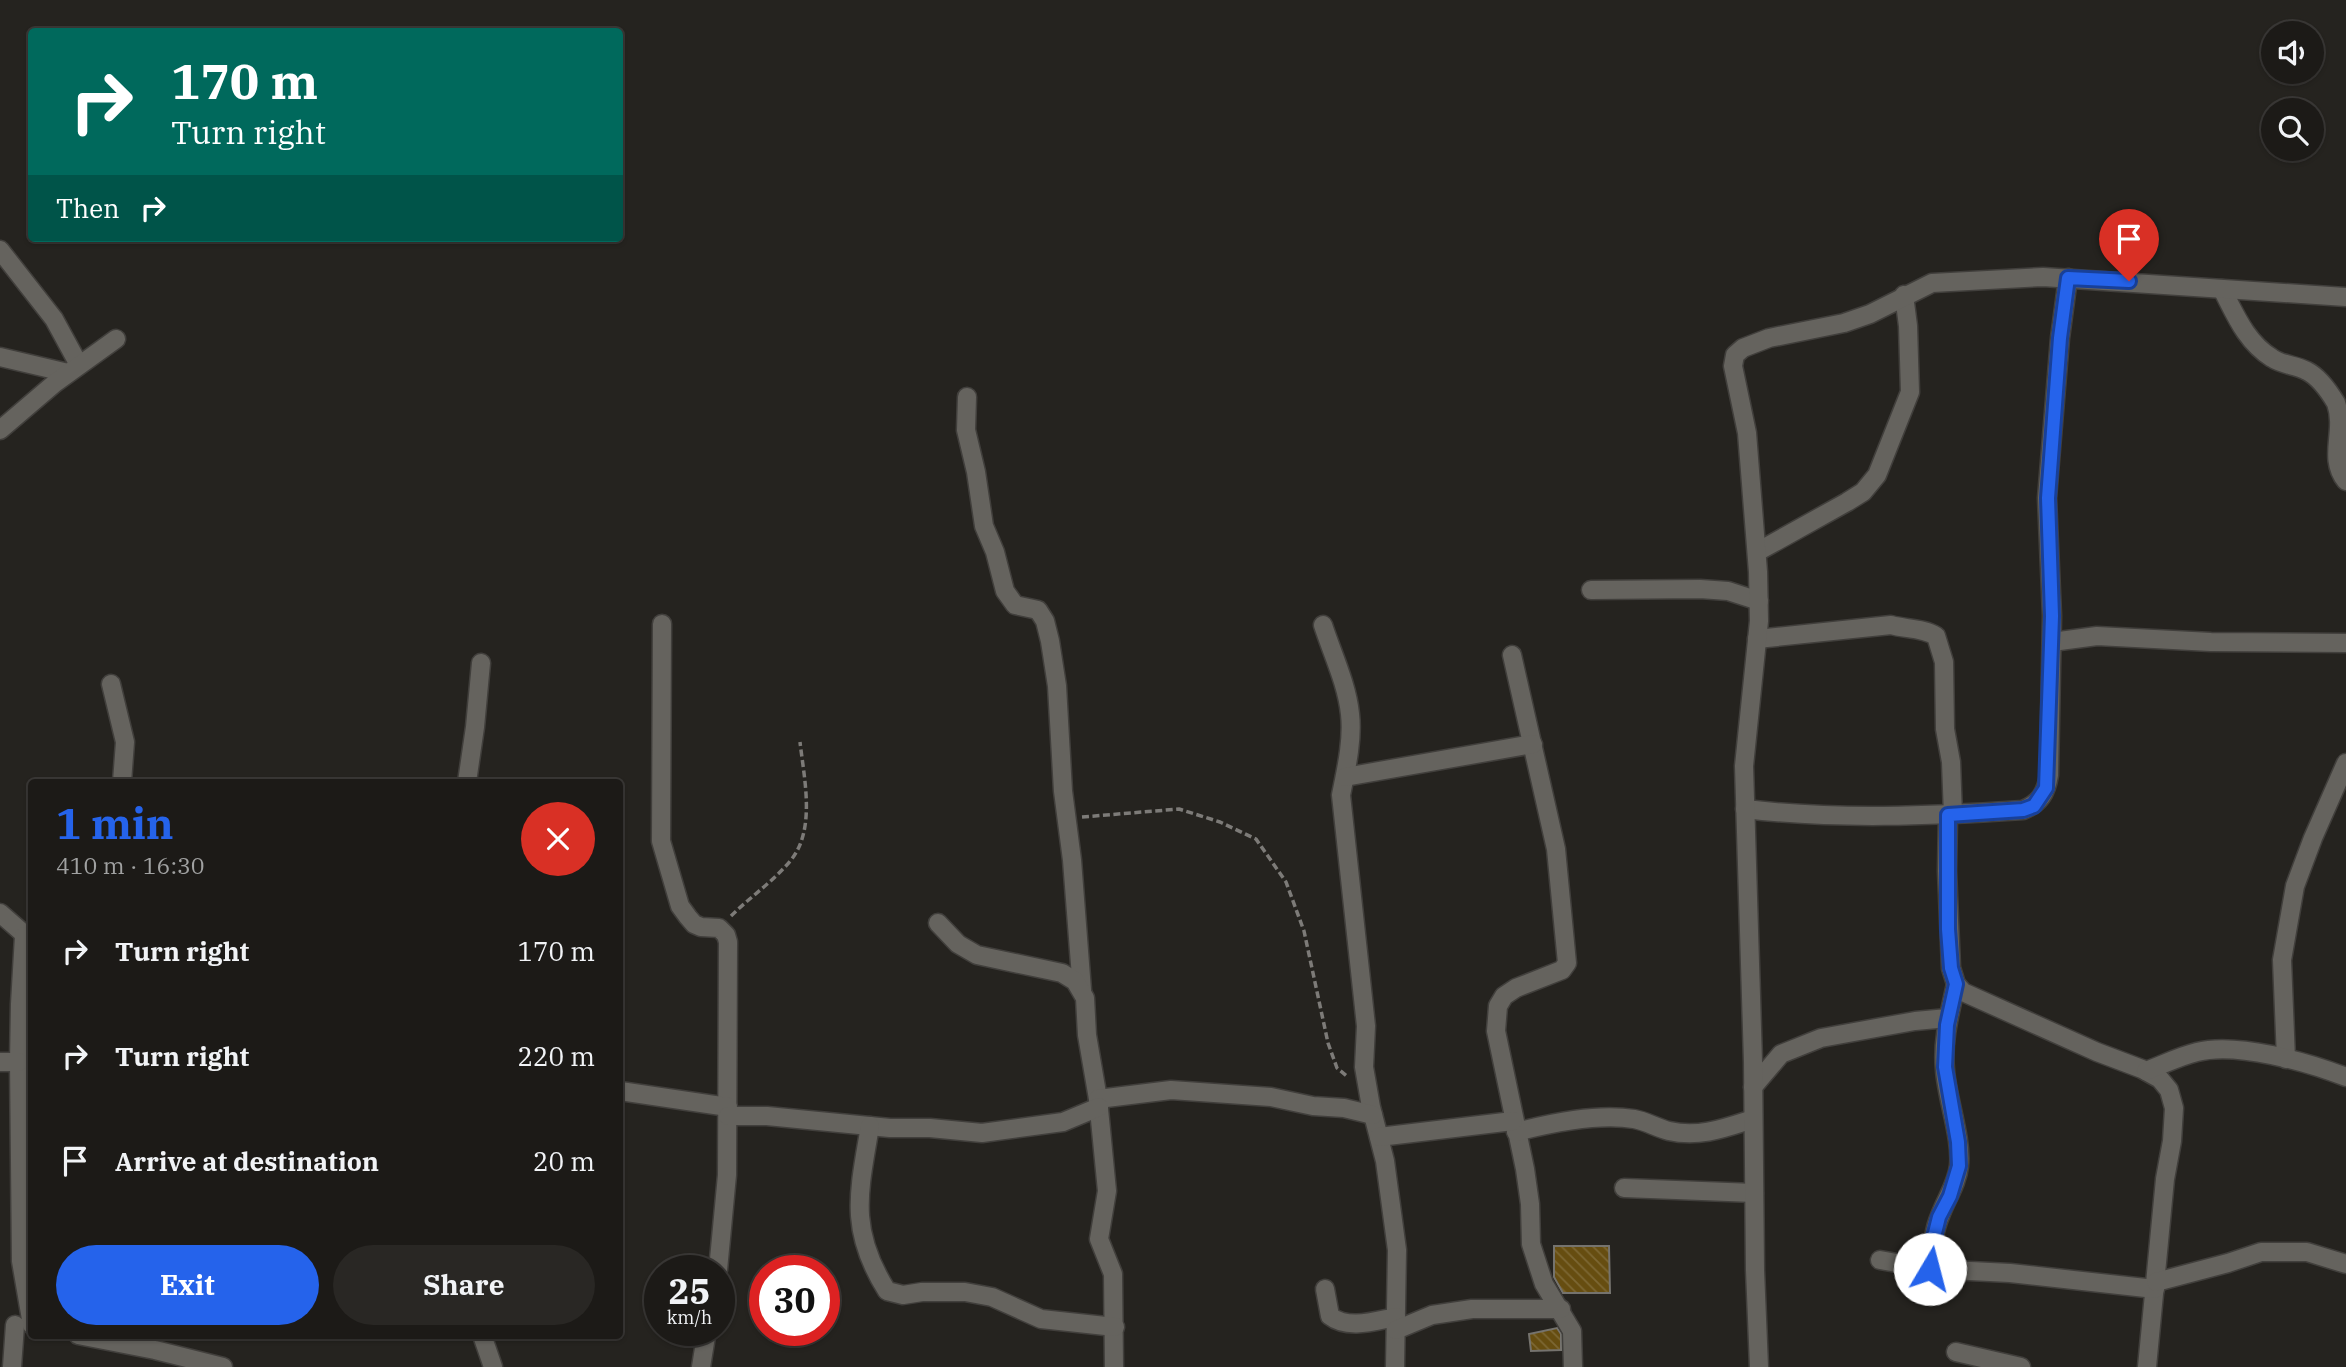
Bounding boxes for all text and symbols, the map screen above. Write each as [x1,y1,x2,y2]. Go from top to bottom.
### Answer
map controls [2261,21,2324,161]
button: sound [2261,21,2324,84]
text: 170 m [171,49,318,112]
icon: right [56,56,147,147]
button: search [2261,98,2324,161]
text: Turn right [171,111,326,153]
icon: right [134,189,172,227]
text: Then [56,191,120,225]
pin [2099,209,2159,281]
icon: arrive [2110,220,2148,258]
text: 1 min [56,796,174,851]
button: close [521,802,595,876]
text: 410 m · 16:30 [56,850,205,880]
icon: right [56,932,94,970]
text: Turn right [115,934,249,968]
text: 170 m [517,934,595,968]
icon: right [56,1037,94,1075]
text: Turn right [115,1039,249,1073]
text: 220 m [517,1039,595,1073]
icon: arrive [56,1142,94,1180]
text: Arrive at destination [115,1144,379,1178]
text: 20 m [533,1144,595,1178]
position arrow [1893,1232,1967,1306]
button: Exit [56,1245,319,1325]
button: Share [333,1245,595,1325]
speed limit sign: 30 [749,1255,840,1346]
text: 25 [668,1268,711,1314]
text: km/h [667,1306,712,1329]

